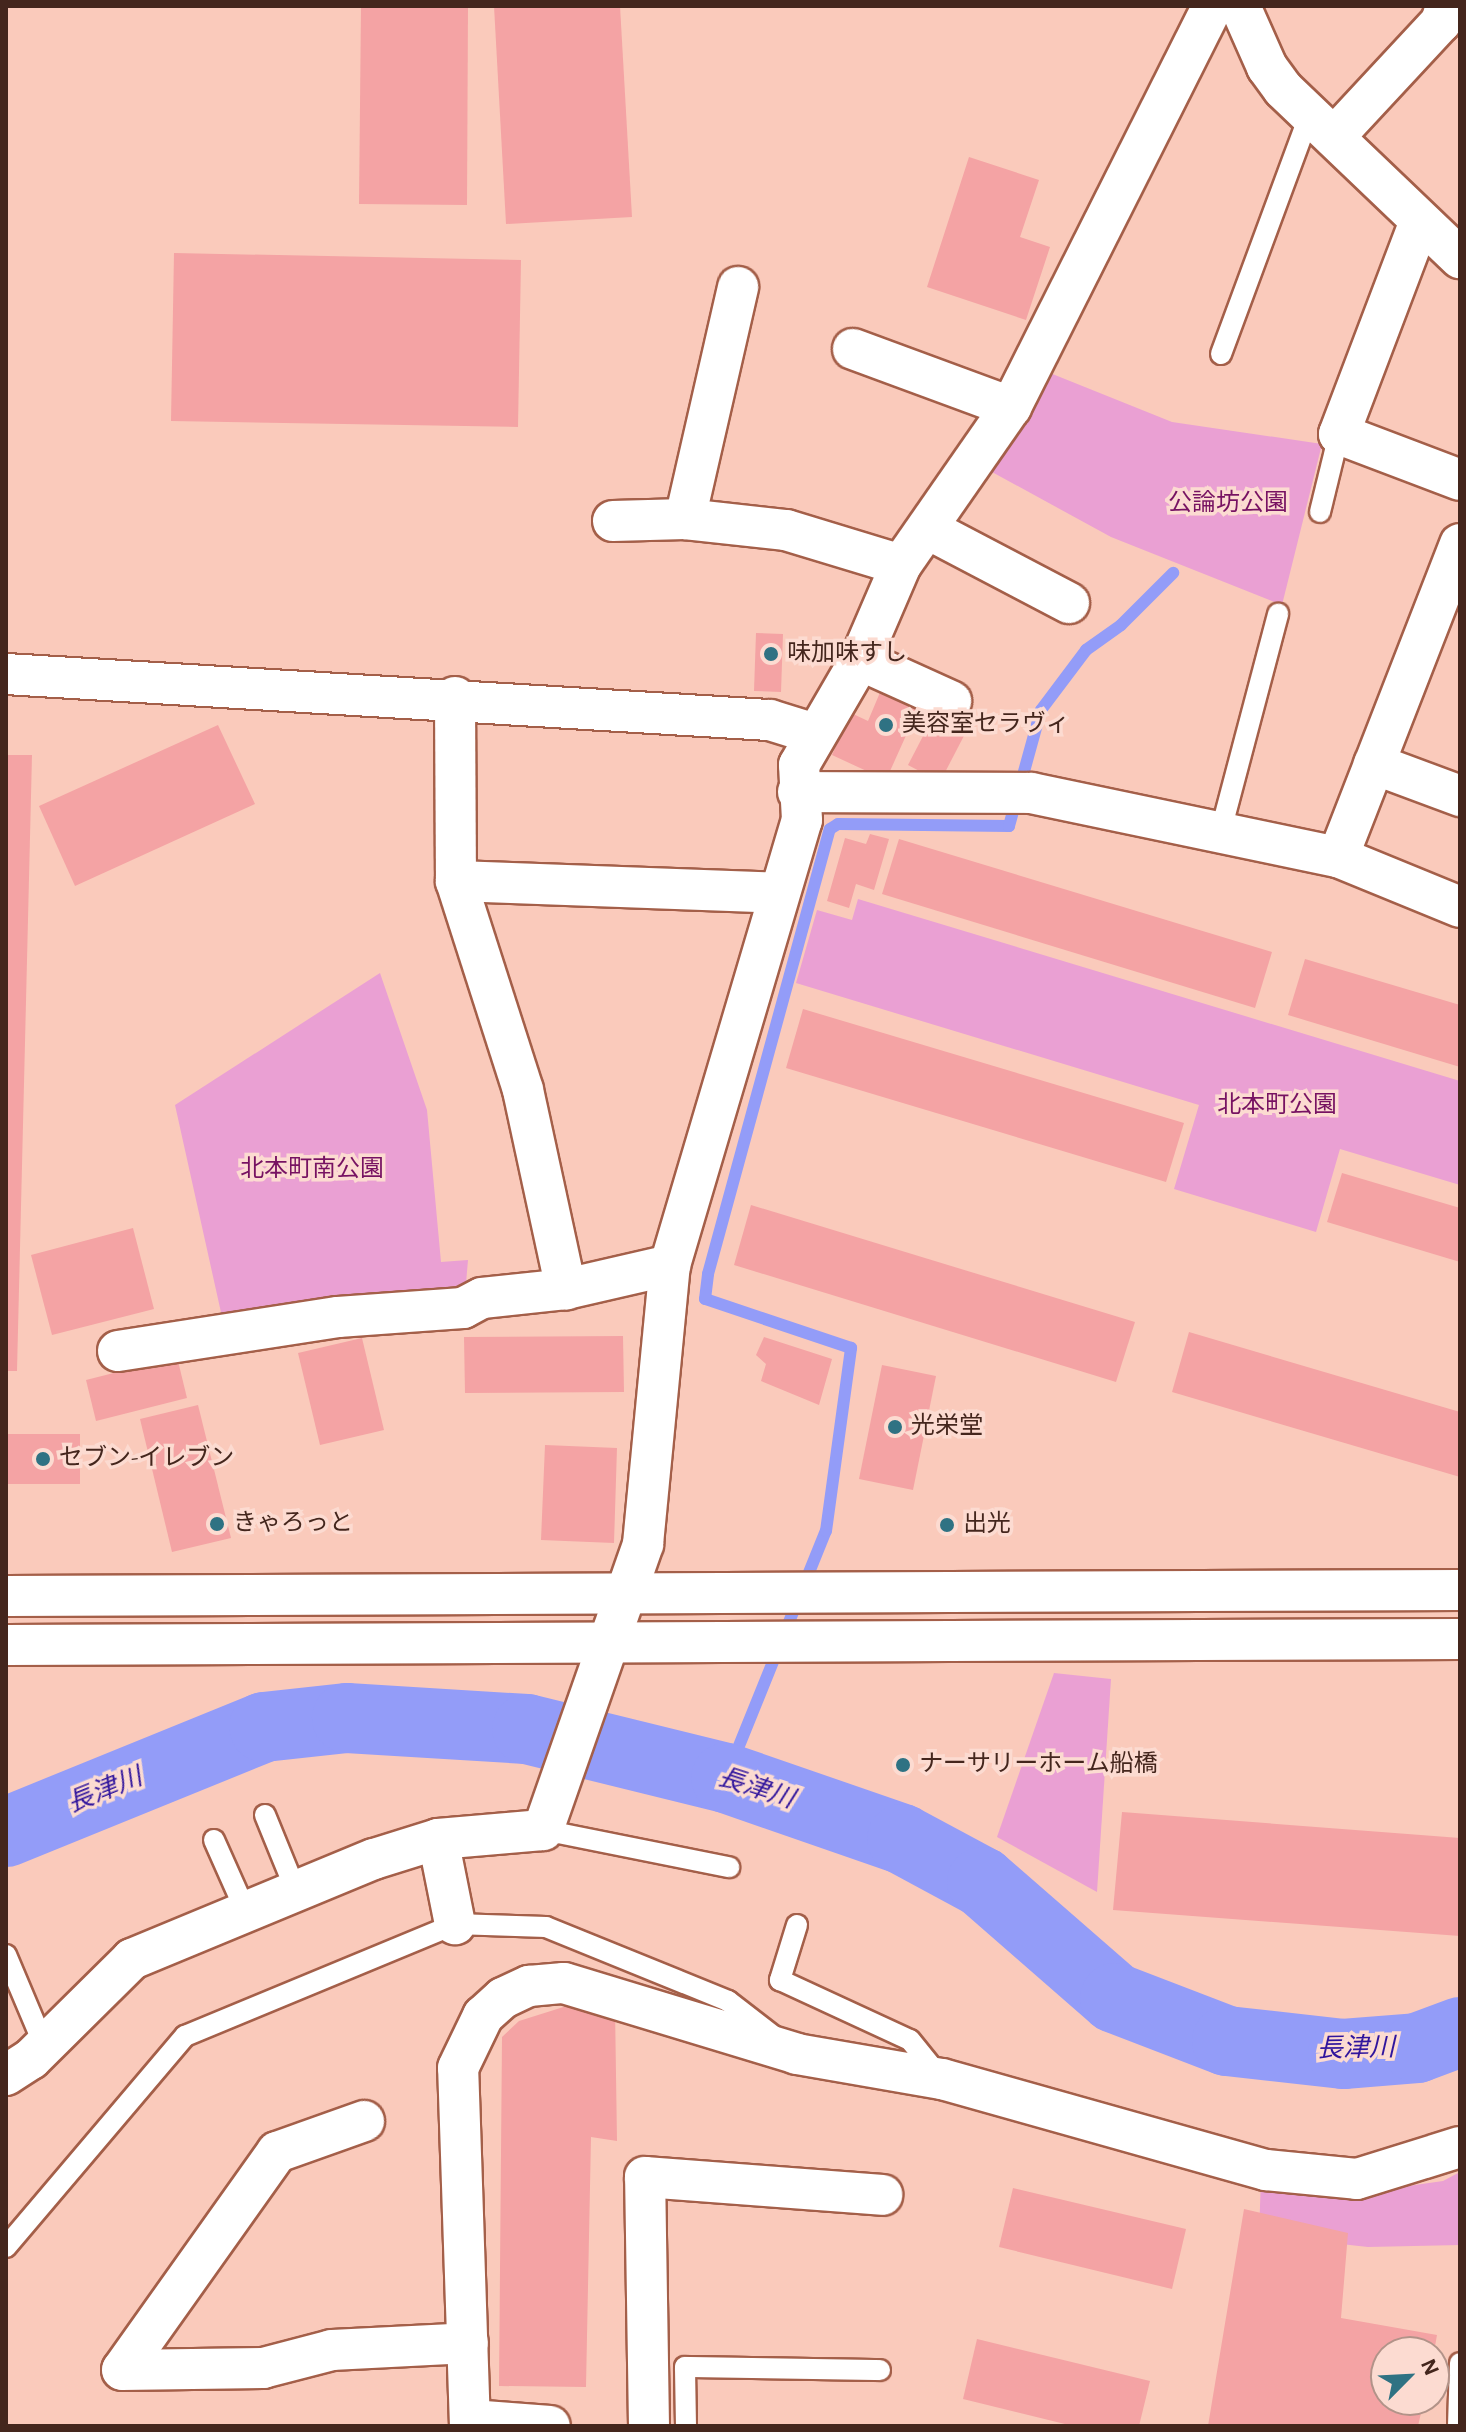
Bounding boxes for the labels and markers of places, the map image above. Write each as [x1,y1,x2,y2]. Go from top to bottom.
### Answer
place label: 味加味すし [787,640,907,668]
marker: 味加味すし [762,645,780,663]
place label: 美容室セラヴィ [902,711,1070,739]
marker: 美容室セラヴィ [877,716,895,734]
place label: 光栄堂 [911,1413,983,1441]
marker: 光栄堂 [886,1418,904,1436]
place label: セブン-イレブン [59,1445,234,1473]
marker: セブン-イレブン [34,1450,52,1468]
place label: きゃろっと [233,1510,353,1538]
place label: 出光 [963,1511,1011,1539]
marker: きゃろっと [208,1515,226,1533]
marker: 出光 [938,1516,956,1534]
place label: ナーサリーホーム船橋 [919,1751,1159,1779]
marker: ナーサリーホーム船橋 [894,1756,912,1774]

